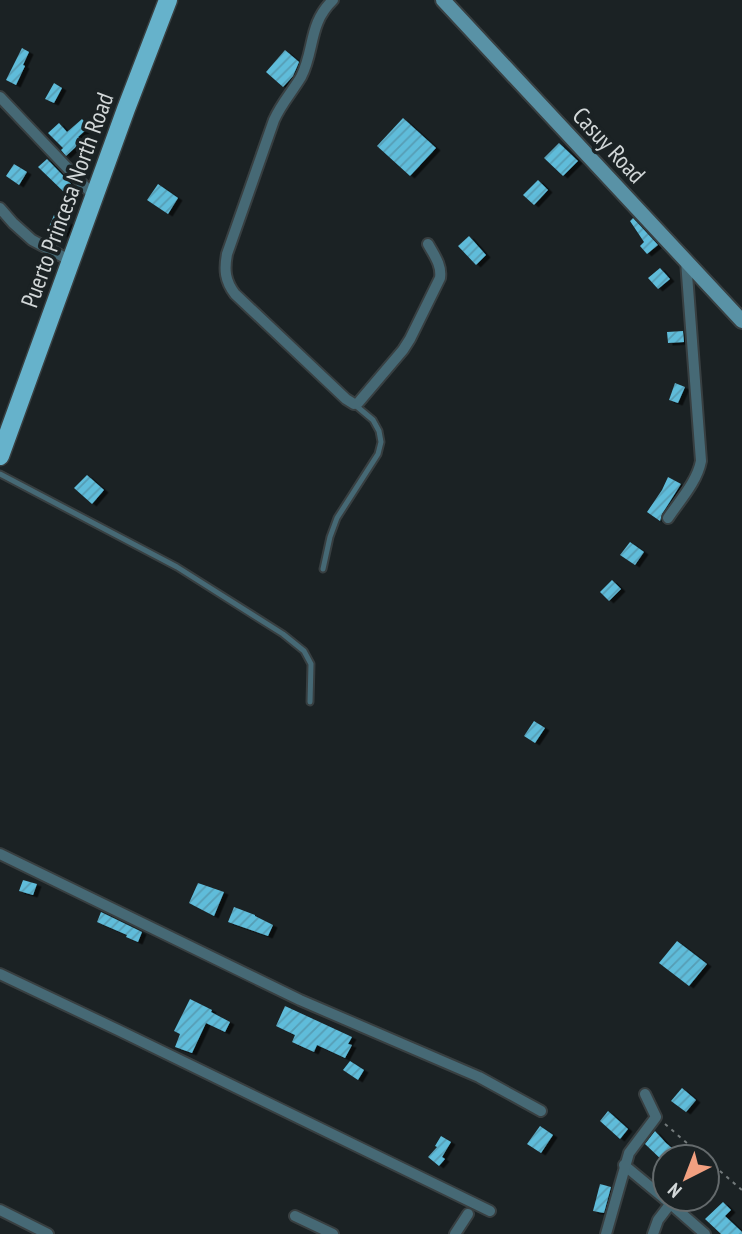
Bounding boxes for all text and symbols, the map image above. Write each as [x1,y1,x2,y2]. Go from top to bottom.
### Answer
street label: Puerto Princesa North Road [14,88,120,312]
street label: Casuy Road [566,100,652,190]
north arrow [651,1143,721,1213]
text: N [663,1178,686,1203]

